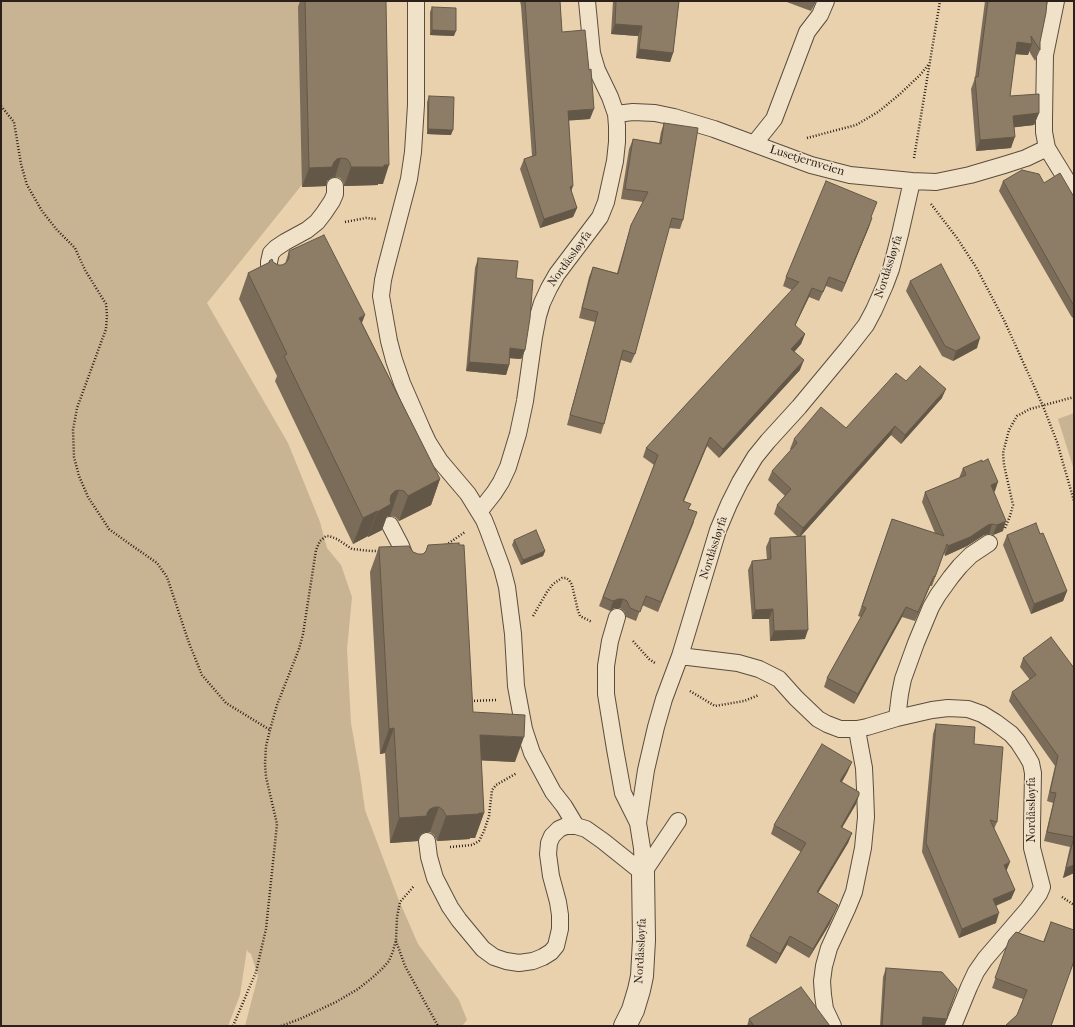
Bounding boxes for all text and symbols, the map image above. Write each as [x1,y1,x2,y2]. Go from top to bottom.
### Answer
street label: Lusetjernveien [768,143,846,179]
street label: Nordåssløyfa [545,228,595,290]
street label: Nordåssløyfa [872,234,906,300]
street label: Nordåssløyfa [697,515,731,581]
street label: Nordåssløyfa [1025,777,1039,843]
street label: Nordåssløyfa [632,918,650,984]

